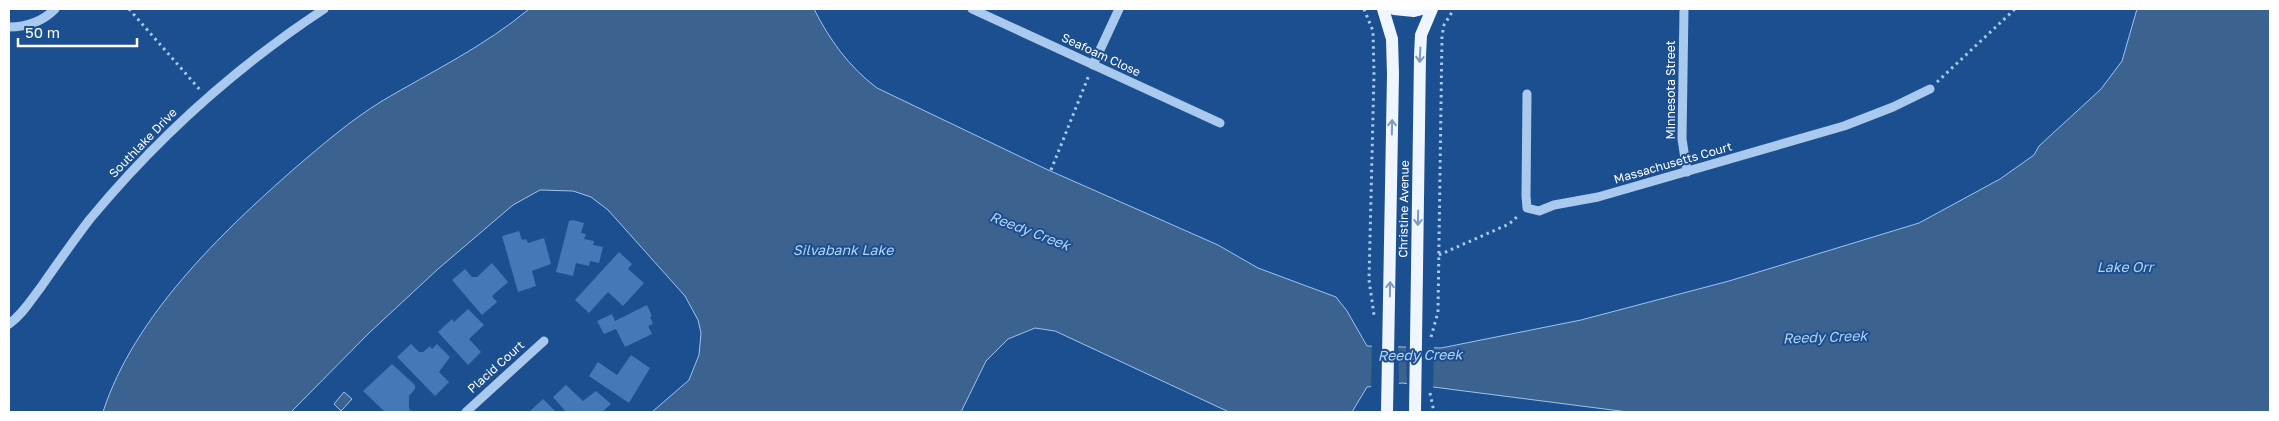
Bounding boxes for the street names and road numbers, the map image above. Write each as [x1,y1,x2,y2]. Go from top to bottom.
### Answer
street label: Seafoam Close [1059,30,1143,79]
street label: Minnesota Street [1663,40,1678,139]
street label: Southlake Drive [106,105,180,181]
street label: Massachusetts Court [1612,138,1734,187]
street label: Christine Avenue [1395,160,1412,258]
street label: Placid Court [464,337,527,396]

